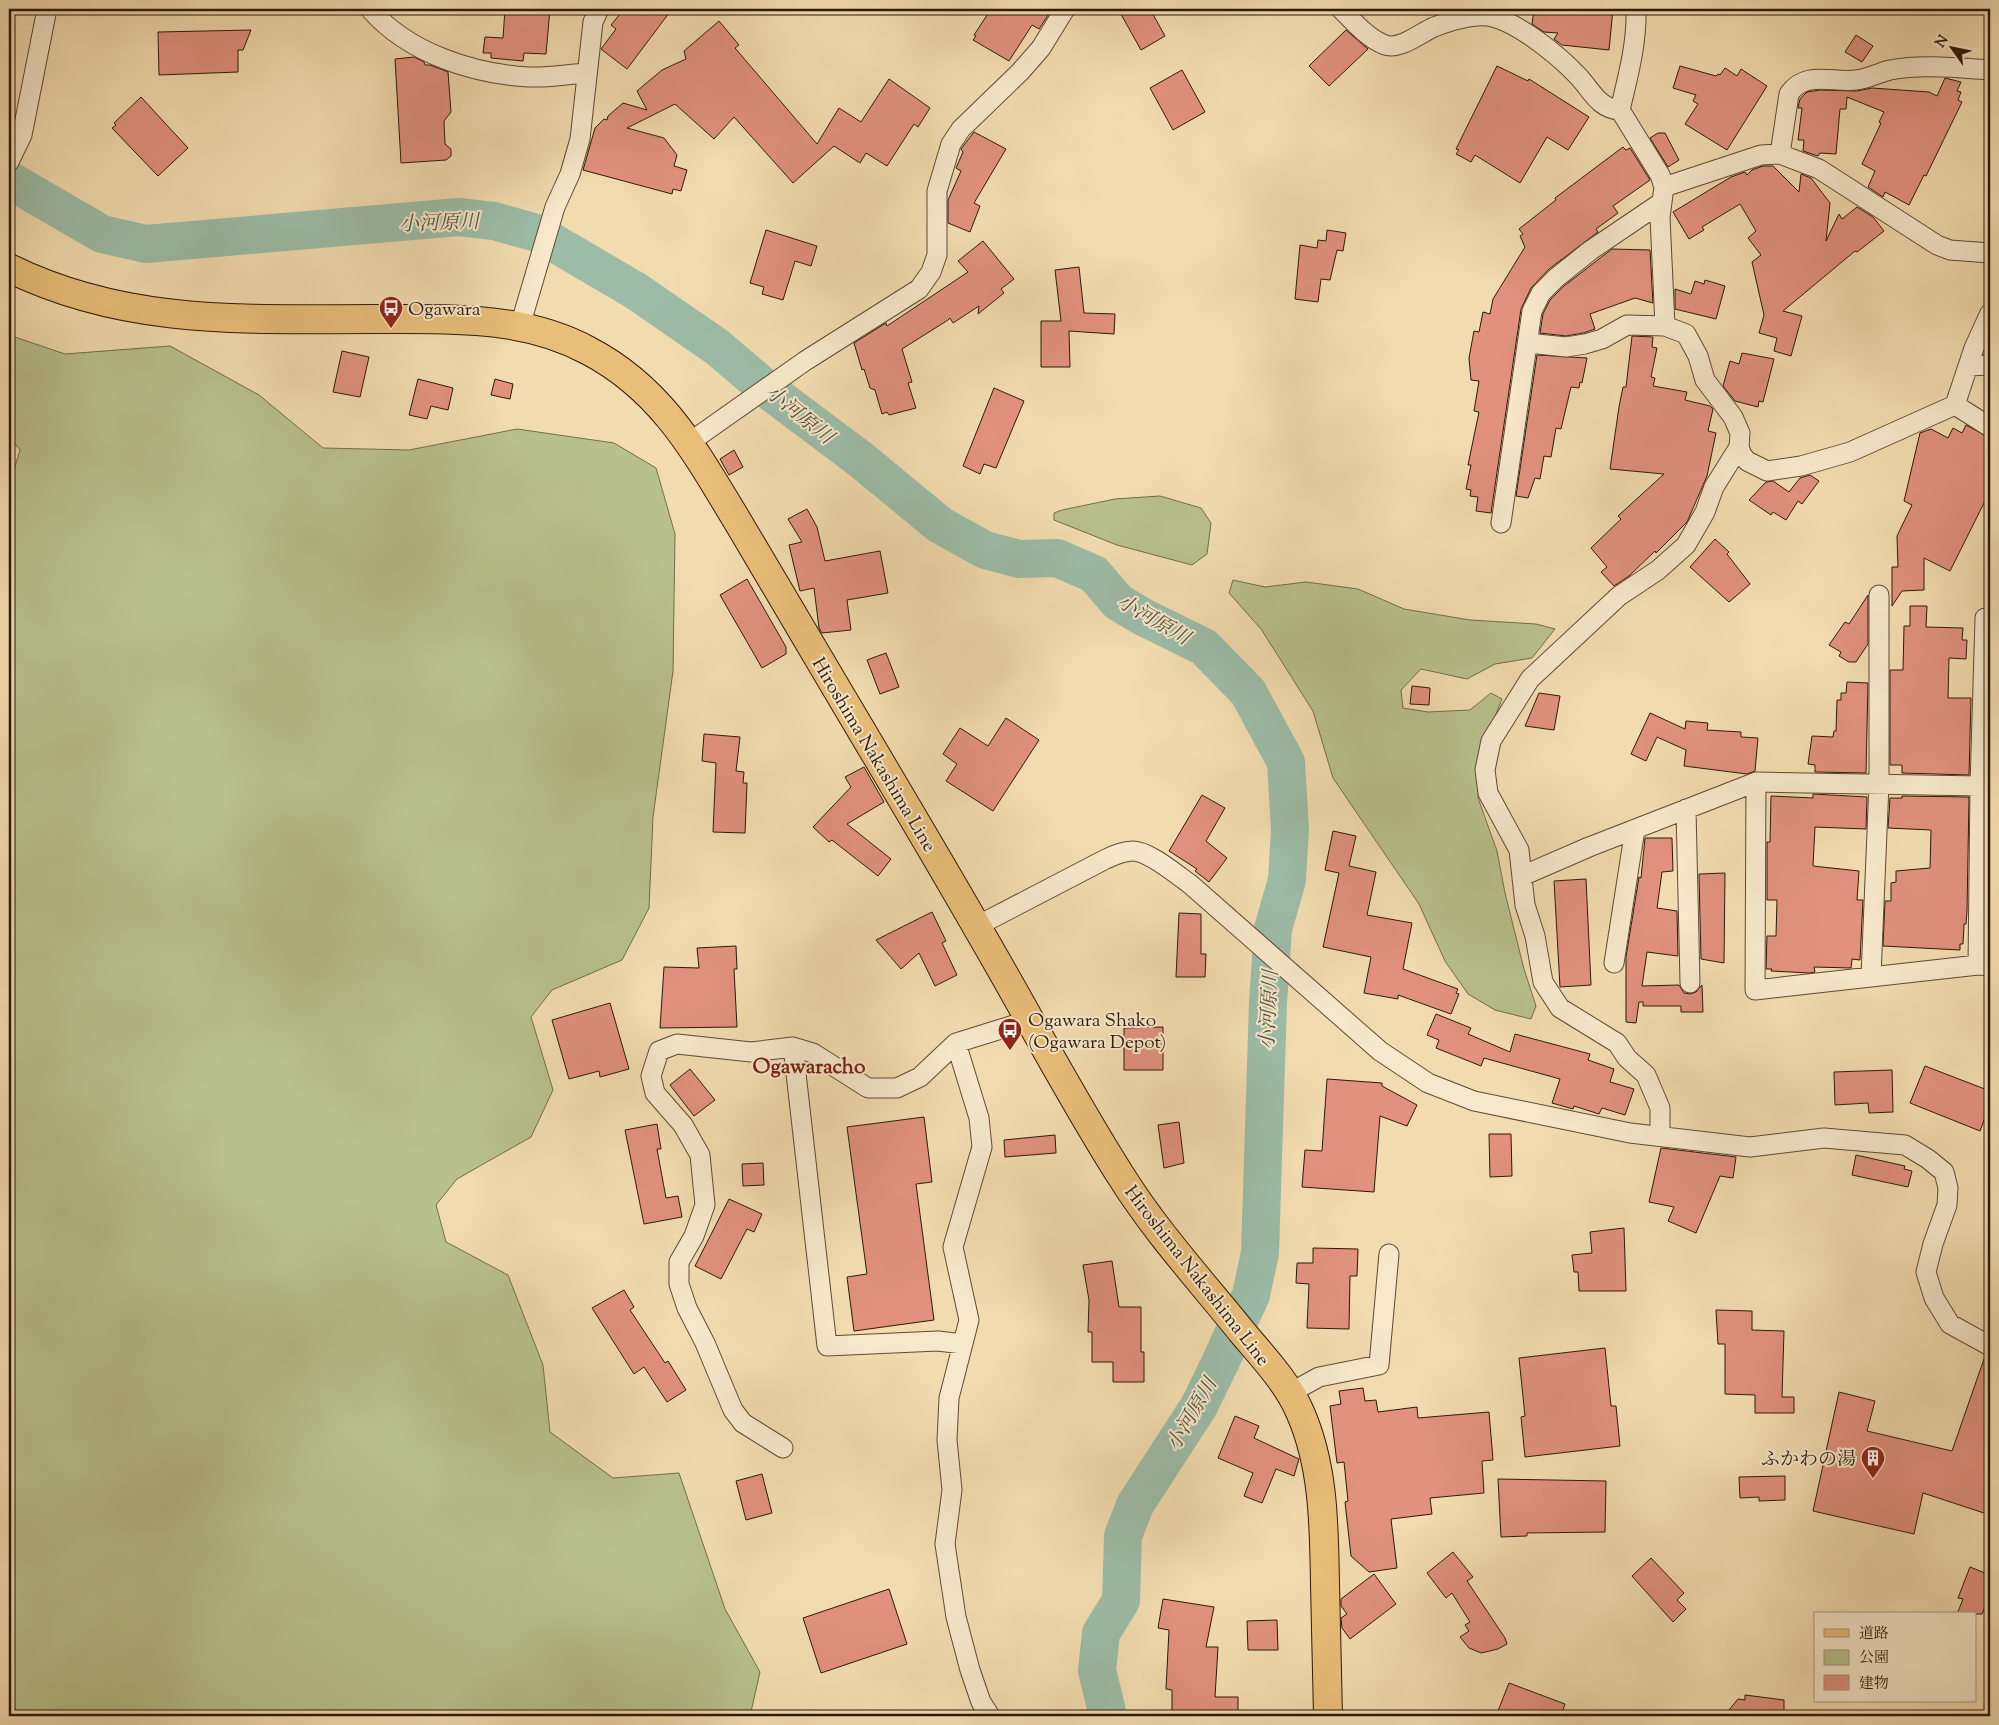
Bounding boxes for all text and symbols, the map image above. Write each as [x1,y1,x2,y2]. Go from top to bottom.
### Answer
north arrow [1926,22,1976,72]
text: N [1931,32,1954,52]
water label: 小河原川 [399,209,482,240]
bus stop icon: Ogawara [378,295,404,329]
place label: Ogawara [408,297,481,324]
water label: 小河原川 [758,380,840,454]
water label: 小河原川 [1111,589,1196,655]
street label: Hiroshima Nakashima Line [804,653,942,858]
water label: 小河原川 [1254,967,1287,1051]
place label: Ogawara Shako (Ogawara Depot) [1028,1008,1166,1057]
bus stop icon: Ogawara Shako (Ogawara Depot) [997,1017,1023,1051]
district label: Ogawaracho [753,1053,866,1083]
street label: Hiroshima Nakashima Line [1117,1181,1275,1373]
water label: 小河原川 [1161,1372,1227,1457]
building icon: ふかわの湯 [1860,1445,1886,1479]
place label: ふかわの湯 [1761,1447,1856,1474]
legend [1814,1612,1976,1702]
text: 道路 [1859,1624,1889,1645]
text: 公園 [1859,1648,1889,1669]
text: 建物 [1859,1674,1889,1695]

